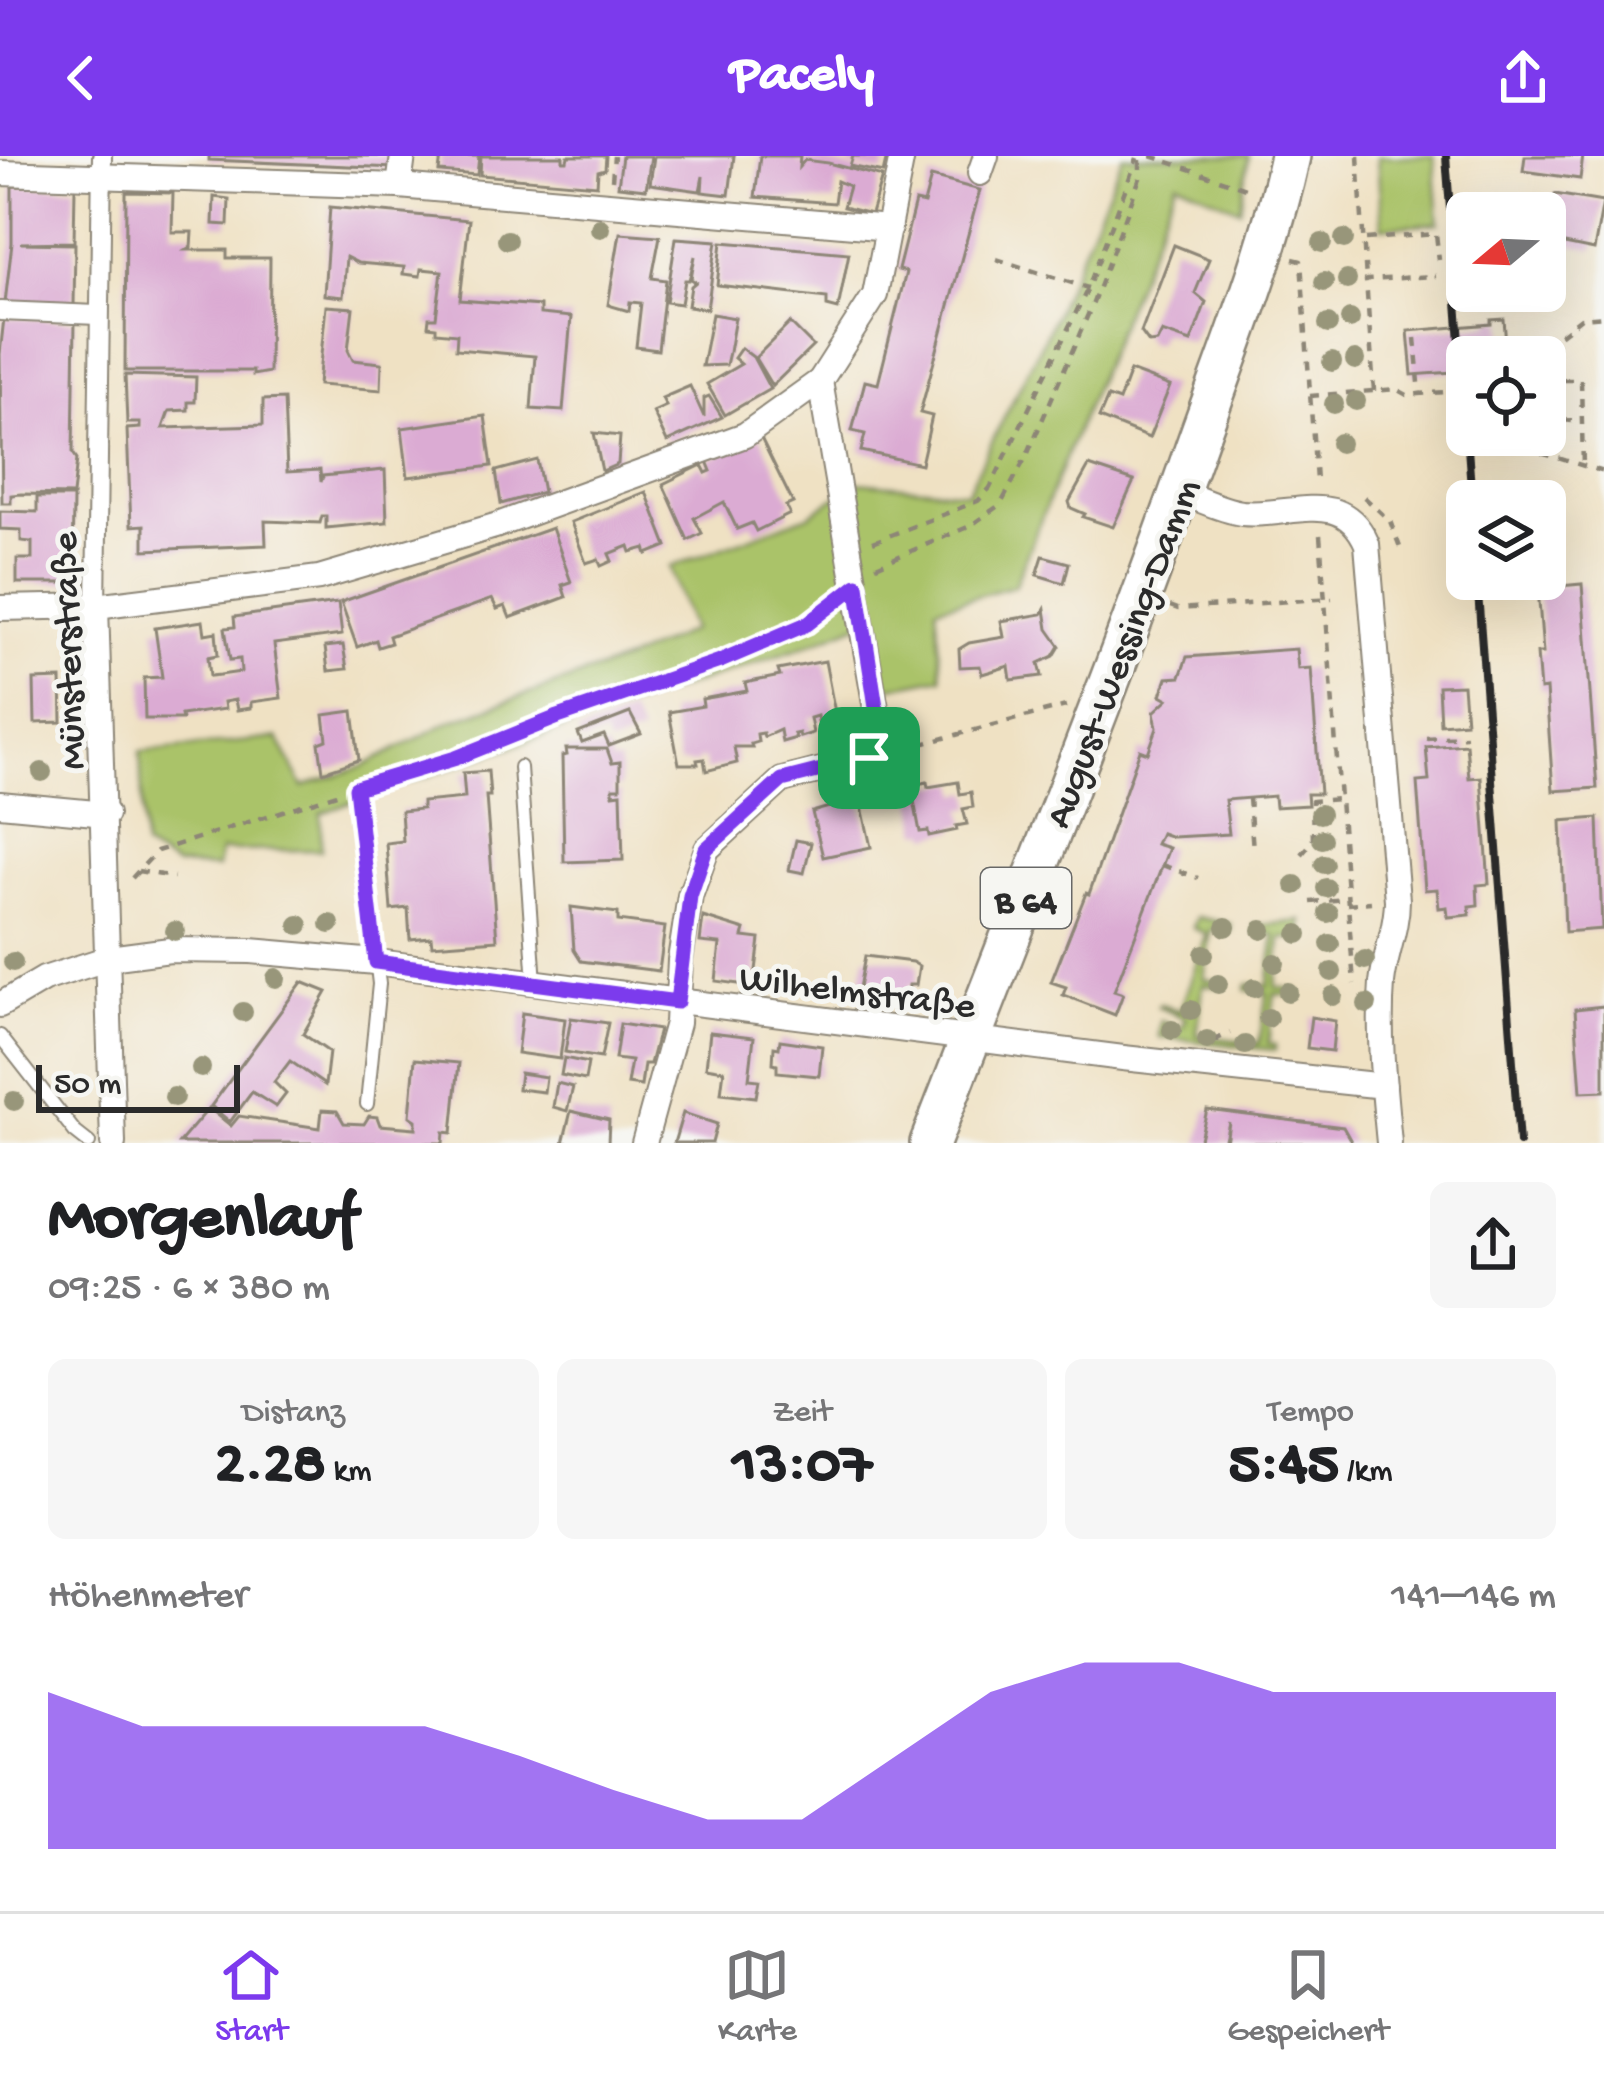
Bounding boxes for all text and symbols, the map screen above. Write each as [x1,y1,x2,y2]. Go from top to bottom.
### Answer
icon: back [48,45,114,111]
icon: share [1490,45,1556,111]
text: Pacely [730,46,874,110]
north arrow [1446,192,1566,312]
map controls [1446,192,1566,600]
button: locate [1446,336,1566,456]
street label: August-Wessing-Damm [1038,473,1213,836]
button: layers [1446,480,1566,600]
street label: Münsterstraße [45,530,99,770]
pin [818,707,920,809]
icon: arrive [836,725,902,791]
road number: B 64 [981,868,1071,928]
street label: Wilhelmstraße [737,958,978,1032]
scale bar [36,1059,240,1112]
text: 50 m [54,1067,121,1105]
button: share [1430,1182,1556,1308]
text: Morgenlauf [48,1183,357,1261]
text: 09:25 · 6 × 380 m [48,1267,330,1313]
text: Distanz [242,1395,345,1433]
text: Zeit [772,1395,832,1433]
text: Tempo [1267,1395,1354,1433]
text: 2.28 [215,1433,326,1503]
text: 13:07 [732,1433,872,1503]
text: 5:45 [1229,1433,1339,1503]
text: km [326,1454,372,1492]
text: /km [1339,1454,1393,1492]
text: Höhenmeter [48,1575,248,1621]
text: 141–146 m [1391,1575,1556,1621]
tab: Start [215,1942,288,2052]
tab: Karte [718,1942,797,2052]
tab: Gespeichert [1227,1942,1389,2052]

